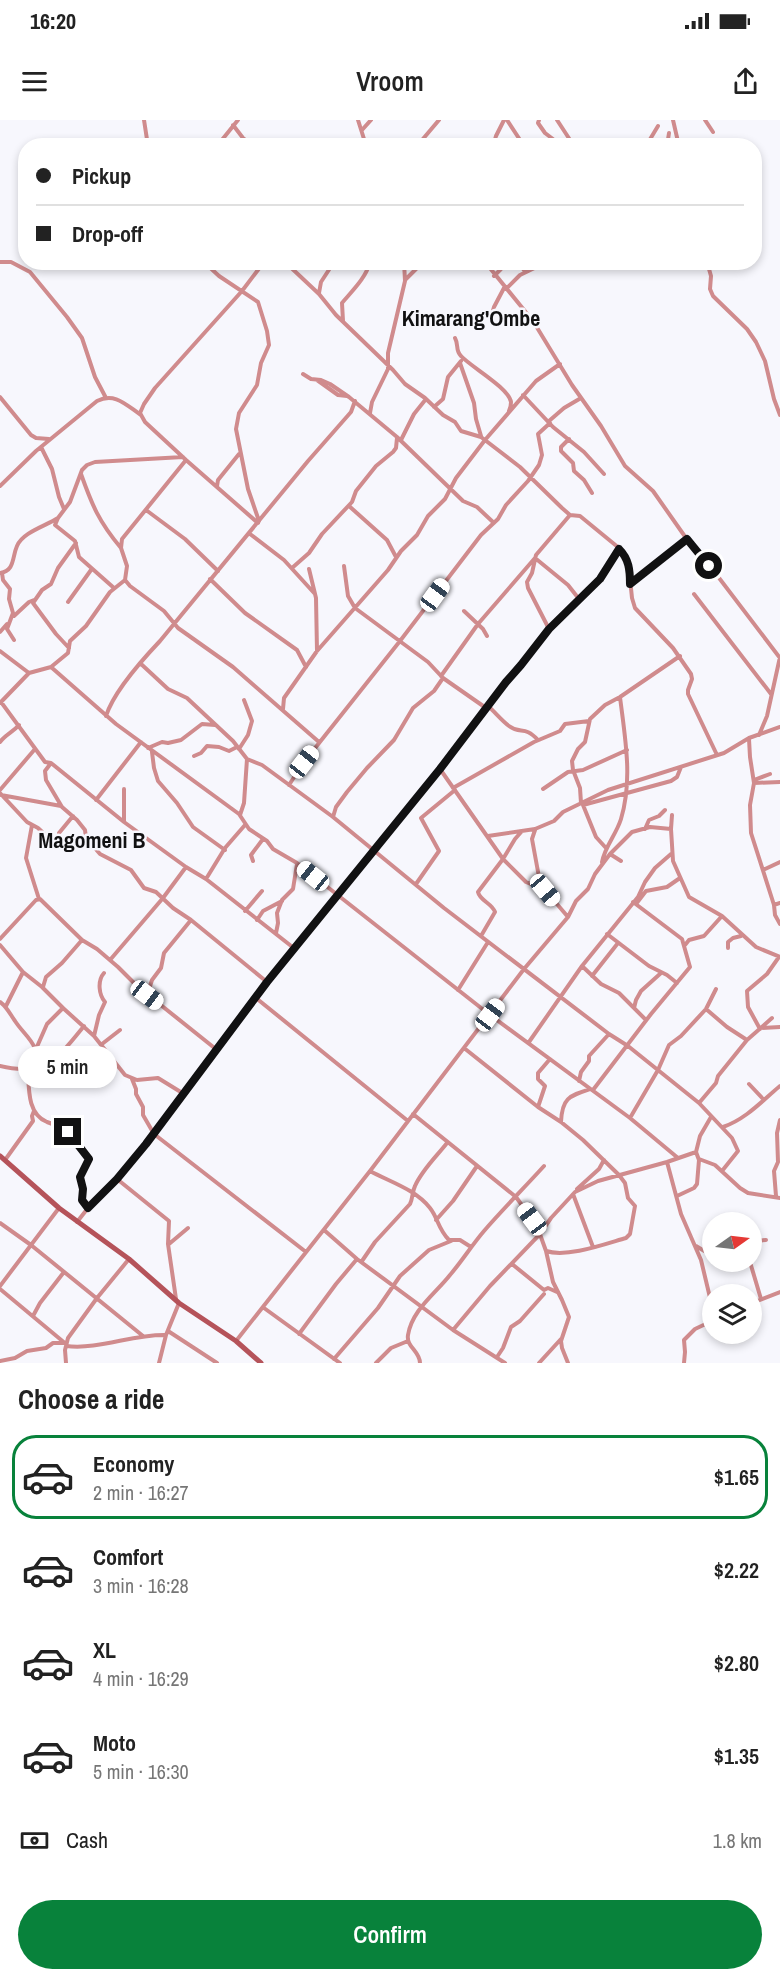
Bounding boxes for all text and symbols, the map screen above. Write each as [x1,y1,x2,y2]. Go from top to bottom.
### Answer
text: 16:20 [30,6,76,36]
text: Vroom [356,63,424,99]
icon: menu [18,65,51,98]
icon: share [729,65,762,98]
text: Pickup [72,161,131,191]
text: Drop-off [72,219,143,249]
district label: Kimarang'Ombe [402,303,540,333]
route start [695,552,722,579]
car [417,575,453,615]
car [286,742,322,782]
district label: Magomeni B [38,825,146,855]
car [293,858,333,894]
car [527,870,563,910]
car [127,977,167,1013]
car [472,995,508,1035]
callout: 5 min [19,1045,118,1087]
text: 5 min [46,1053,89,1080]
route end [54,1118,81,1145]
car [514,1199,550,1239]
north arrow [702,1212,762,1272]
map controls [702,1212,762,1344]
button: layers [702,1284,762,1344]
text: Choose a ride [18,1381,164,1417]
text: Economy [93,1449,174,1479]
icon: car [21,1450,75,1504]
text: $1.65 [714,1462,759,1492]
text: 2 min · 16:27 [93,1479,189,1506]
text: Comfort [93,1542,163,1572]
icon: car [21,1543,75,1597]
text: $2.22 [714,1555,759,1585]
text: 3 min · 16:28 [93,1572,189,1599]
text: XL [93,1635,116,1665]
icon: car [21,1636,75,1690]
text: $2.80 [714,1648,759,1678]
text: 4 min · 16:29 [93,1665,189,1692]
text: Moto [93,1728,136,1758]
icon: car [21,1729,75,1783]
text: $1.35 [714,1741,759,1771]
text: 5 min · 16:30 [93,1758,189,1785]
icon: cash [18,1824,51,1857]
text: Cash [66,1825,108,1855]
text: 1.8 km [713,1827,762,1854]
button: Confirm [18,1900,762,1969]

